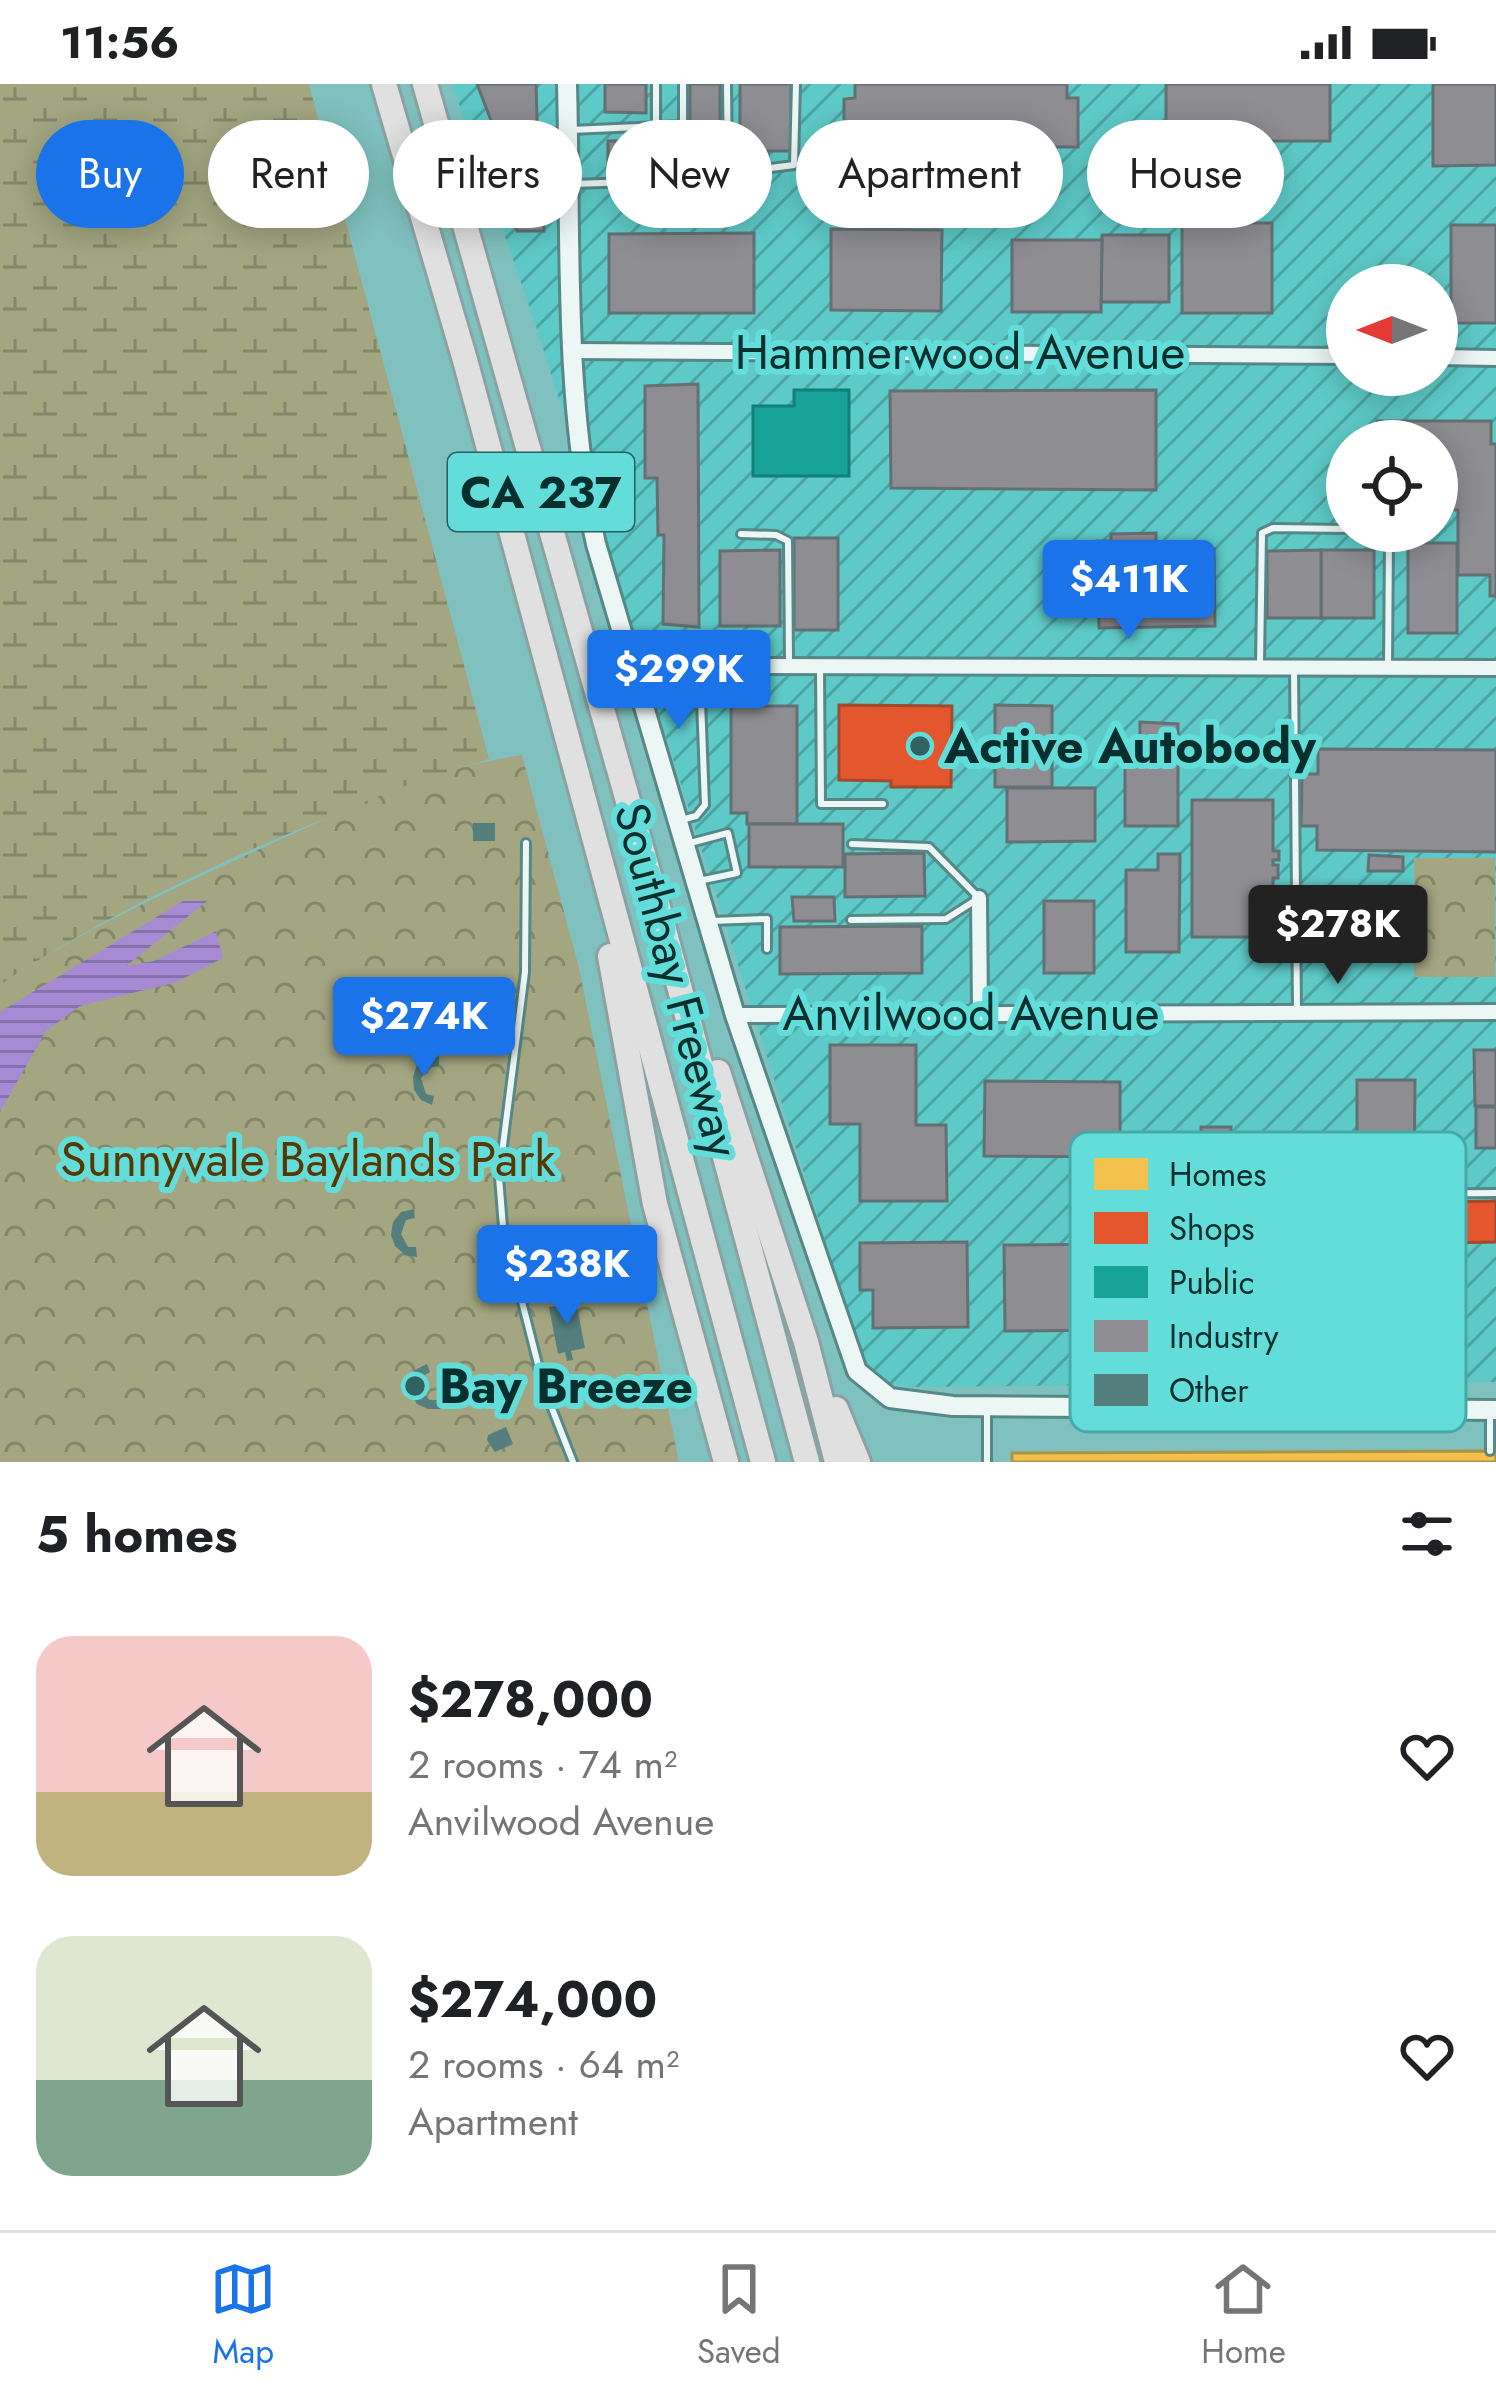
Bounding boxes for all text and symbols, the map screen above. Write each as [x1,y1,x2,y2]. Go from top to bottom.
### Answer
text: 11:56 [60,10,179,75]
chip: Buy [36,120,184,228]
chip: Rent [208,120,369,228]
chip: Filters [393,120,582,228]
chip: New [606,120,772,228]
chip: Apartment [796,120,1063,228]
chip: House [1087,120,1284,228]
north arrow [1326,264,1458,396]
map controls [1326,264,1458,552]
street label: Hammerwood Avenue [735,318,1185,387]
button: locate [1326,420,1458,552]
road number: CA 237 [448,453,634,531]
pin: $411K [1045,540,1213,642]
text: $411K [1070,550,1188,607]
pin: $299K [595,630,763,732]
text: $299K [614,640,744,697]
place label: Active Autobody [943,712,1317,781]
marker: Active Autobody [907,733,933,759]
street label: Southbay Freeway [597,795,758,1166]
pin: $278K [1254,885,1422,987]
text: $278K [1275,895,1401,952]
pin: $274K [340,977,508,1079]
street label: Anvilwood Avenue [783,979,1159,1048]
text: $274K [360,987,488,1044]
park label: Sunnyvale Baylands Park [60,1125,557,1194]
legend [1070,1132,1466,1432]
text: Homes [1169,1151,1267,1198]
text: Shops [1169,1205,1255,1252]
pin: $238K [483,1225,651,1327]
text: $238K [504,1235,630,1292]
text: Public [1169,1259,1255,1306]
text: Industry [1169,1313,1279,1360]
place label: Bay Breeze [439,1352,693,1421]
text: Other [1169,1367,1249,1414]
marker: Bay Breeze [402,1373,428,1399]
text: 5 homes [36,1497,238,1571]
icon: filters [1394,1501,1460,1567]
text: $278,000 [408,1662,653,1736]
icon: home [132,1684,276,1828]
icon: heart [1394,1723,1460,1789]
text: 2 rooms · 74 m² [408,1736,677,1793]
text: Anvilwood Avenue [408,1793,714,1850]
text: $274,000 [408,1962,657,2036]
icon: home [132,1984,276,2128]
icon: heart [1394,2023,1460,2089]
text: 2 rooms · 64 m² [408,2036,679,2093]
text: Apartment [408,2093,578,2150]
tab: Map [210,2256,276,2375]
tab: Saved [697,2256,781,2375]
tab: Home [1201,2256,1286,2375]

